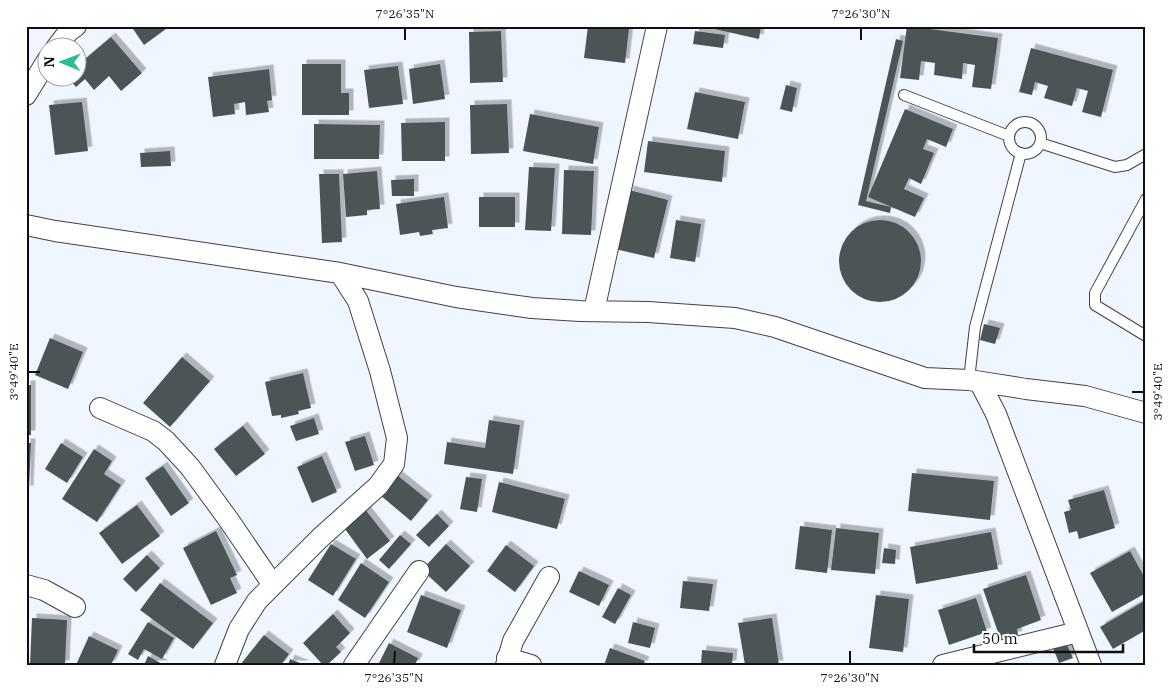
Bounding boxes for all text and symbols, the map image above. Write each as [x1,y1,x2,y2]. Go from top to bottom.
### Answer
text: 7°26'35"N [376,6,434,21]
text: 7°26'30"N [832,6,890,21]
north arrow [38,38,88,88]
text: N [40,56,58,67]
text: 3°49'40"E [6,343,21,401]
text: 3°49'40"E [1150,363,1165,421]
scale bar [974,621,1123,653]
text: 50 m [982,629,1018,648]
text: 7°26'35"N [365,670,423,685]
text: 7°26'30"N [821,670,879,685]

